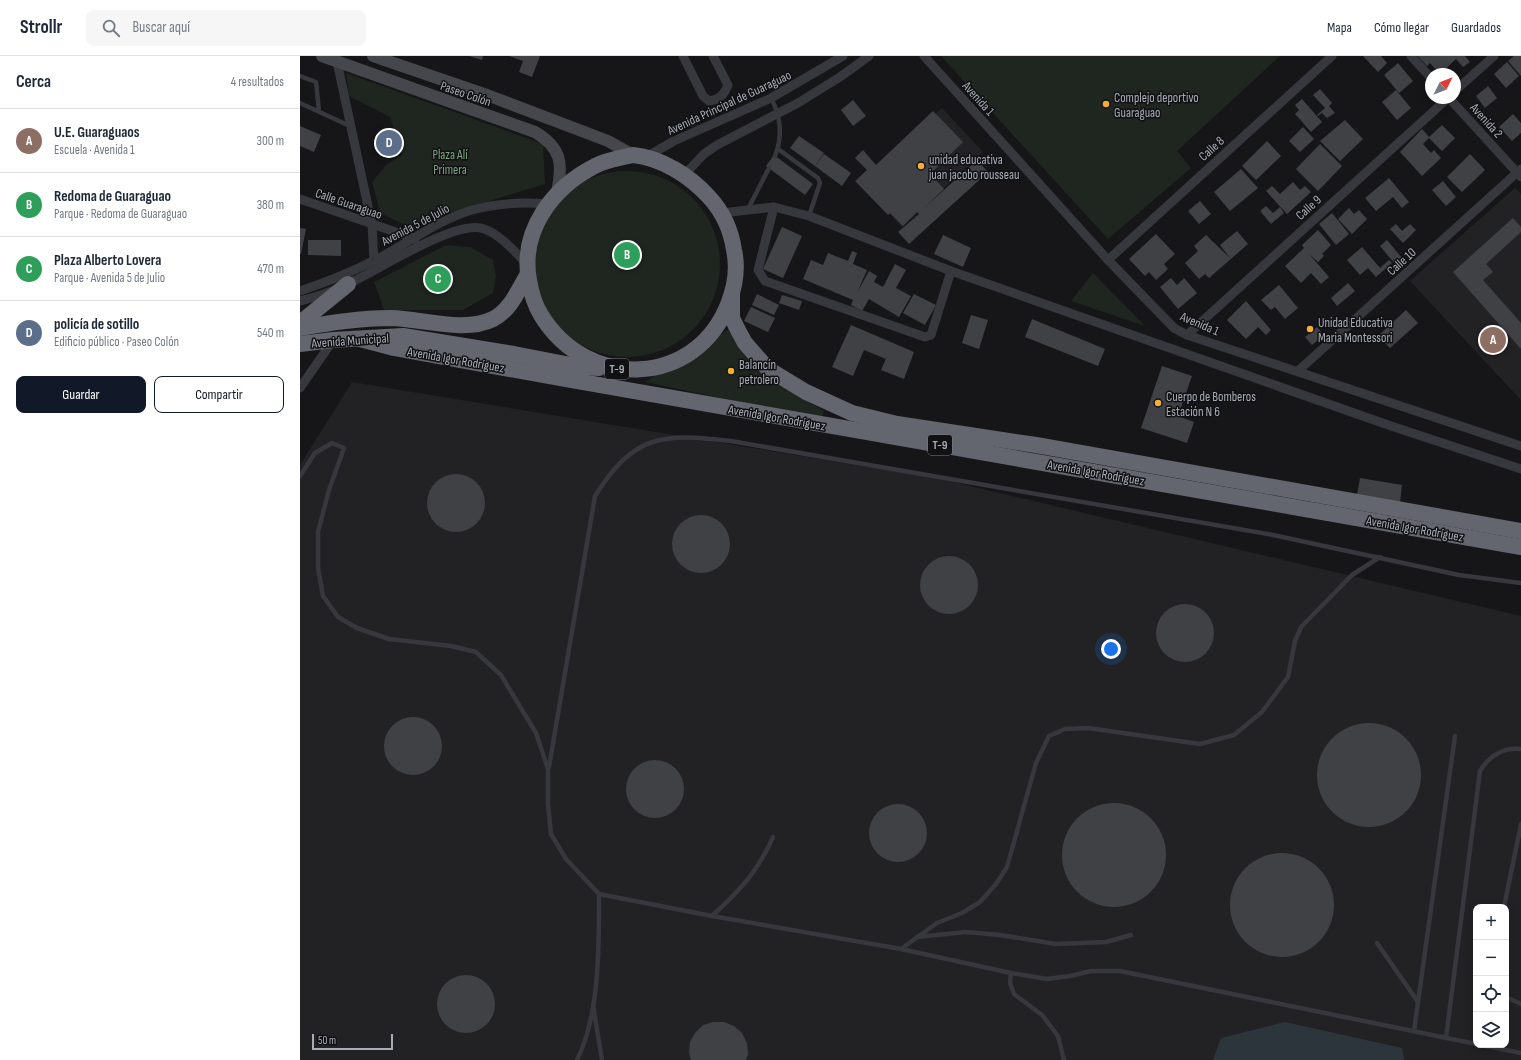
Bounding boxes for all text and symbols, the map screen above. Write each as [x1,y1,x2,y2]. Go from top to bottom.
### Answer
search box [86,10,366,46]
text: Strollr [20,16,62,39]
icon: search [100,17,122,39]
text: Buscar aquí [132,18,190,37]
text: Mapa [1327,19,1352,36]
text: Cómo llegar [1374,19,1429,36]
text: Guardados [1451,19,1501,36]
street label: Avenida Principal de Guaraguao [664,67,794,139]
north arrow [1425,68,1461,104]
text: Cerca [16,72,51,92]
text: 4 resultados [231,74,284,90]
street label: Avenida 1 [958,77,998,119]
street label: Paseo Colón [438,78,493,110]
place label: Complejo deportivo Guaraguao [1114,90,1199,121]
marker: Complejo deportivo Guaraguao [1101,99,1111,109]
street label: Avenida 2 [1466,99,1506,141]
text: U.E. Guaraguaos [54,123,140,142]
pin: D [376,128,402,158]
text: A [26,133,32,149]
text: 300 m [257,133,284,149]
street label: Calle 8 [1196,133,1228,164]
text: Escuela · Avenida 1 [54,142,135,158]
park label: Plaza Alí Primera [432,147,468,178]
place label: unidad educativa juan jacobo rousseau [928,152,1019,183]
marker: unidad educativa juan jacobo rousseau [916,161,926,171]
street label: Calle Guaraguao [313,185,384,223]
text: Redoma de Guaraguao [54,187,171,206]
street label: Calle 9 [1293,192,1325,223]
text: B [26,197,32,213]
text: 380 m [257,197,284,213]
street label: Avenida 5 de Julio [378,200,452,250]
text: Parque · Redoma de Guaraguao [54,206,187,222]
pin: B [614,240,640,270]
street label: Calle 10 [1384,244,1420,279]
text: Plaza Alberto Lovera [54,251,161,270]
text: C [26,261,32,277]
text: 470 m [257,261,284,277]
pin: C [425,264,451,294]
text: Parque · Avenida 5 de Julio [54,270,165,286]
street label: Avenida 1 [1177,308,1222,339]
text: policía de sotillo [54,315,139,334]
place label: Unidad Educativa Maria Montessori [1318,315,1393,346]
marker: Unidad Educativa Maria Montessori [1305,324,1315,334]
text: D [26,325,32,341]
text: 540 m [257,325,284,341]
pin: A [1480,325,1506,355]
street label: Avenida Municipal [310,330,389,352]
text: Edificio público · Paseo Colón [54,334,179,350]
street label: Avenida Igor Rodríguez [405,343,506,376]
place label: Balancín petrolero [739,357,779,388]
road number: T-9 [605,359,629,379]
marker: Balancín petrolero [726,366,736,376]
button: Guardar [16,376,146,413]
button: Compartir [154,376,284,413]
place label: Cuerpo de Bomberos Estación N 6 [1166,389,1256,420]
marker: Cuerpo de Bomberos Estación N 6 [1153,398,1163,408]
street label: Avenida Igor Rodríguez [726,401,827,434]
road number: T-9 [928,435,952,455]
street label: Avenida Igor Rodríguez [1045,456,1146,489]
street label: Avenida Igor Rodríguez [1364,512,1465,545]
your location [1101,639,1121,659]
map controls [1473,904,1509,1048]
button: + [1473,904,1509,940]
button: − [1473,940,1509,976]
button: locate [1473,976,1509,1012]
button: layers [1473,1012,1509,1048]
scale bar [312,1032,393,1051]
text: 50 m [318,1034,336,1047]

